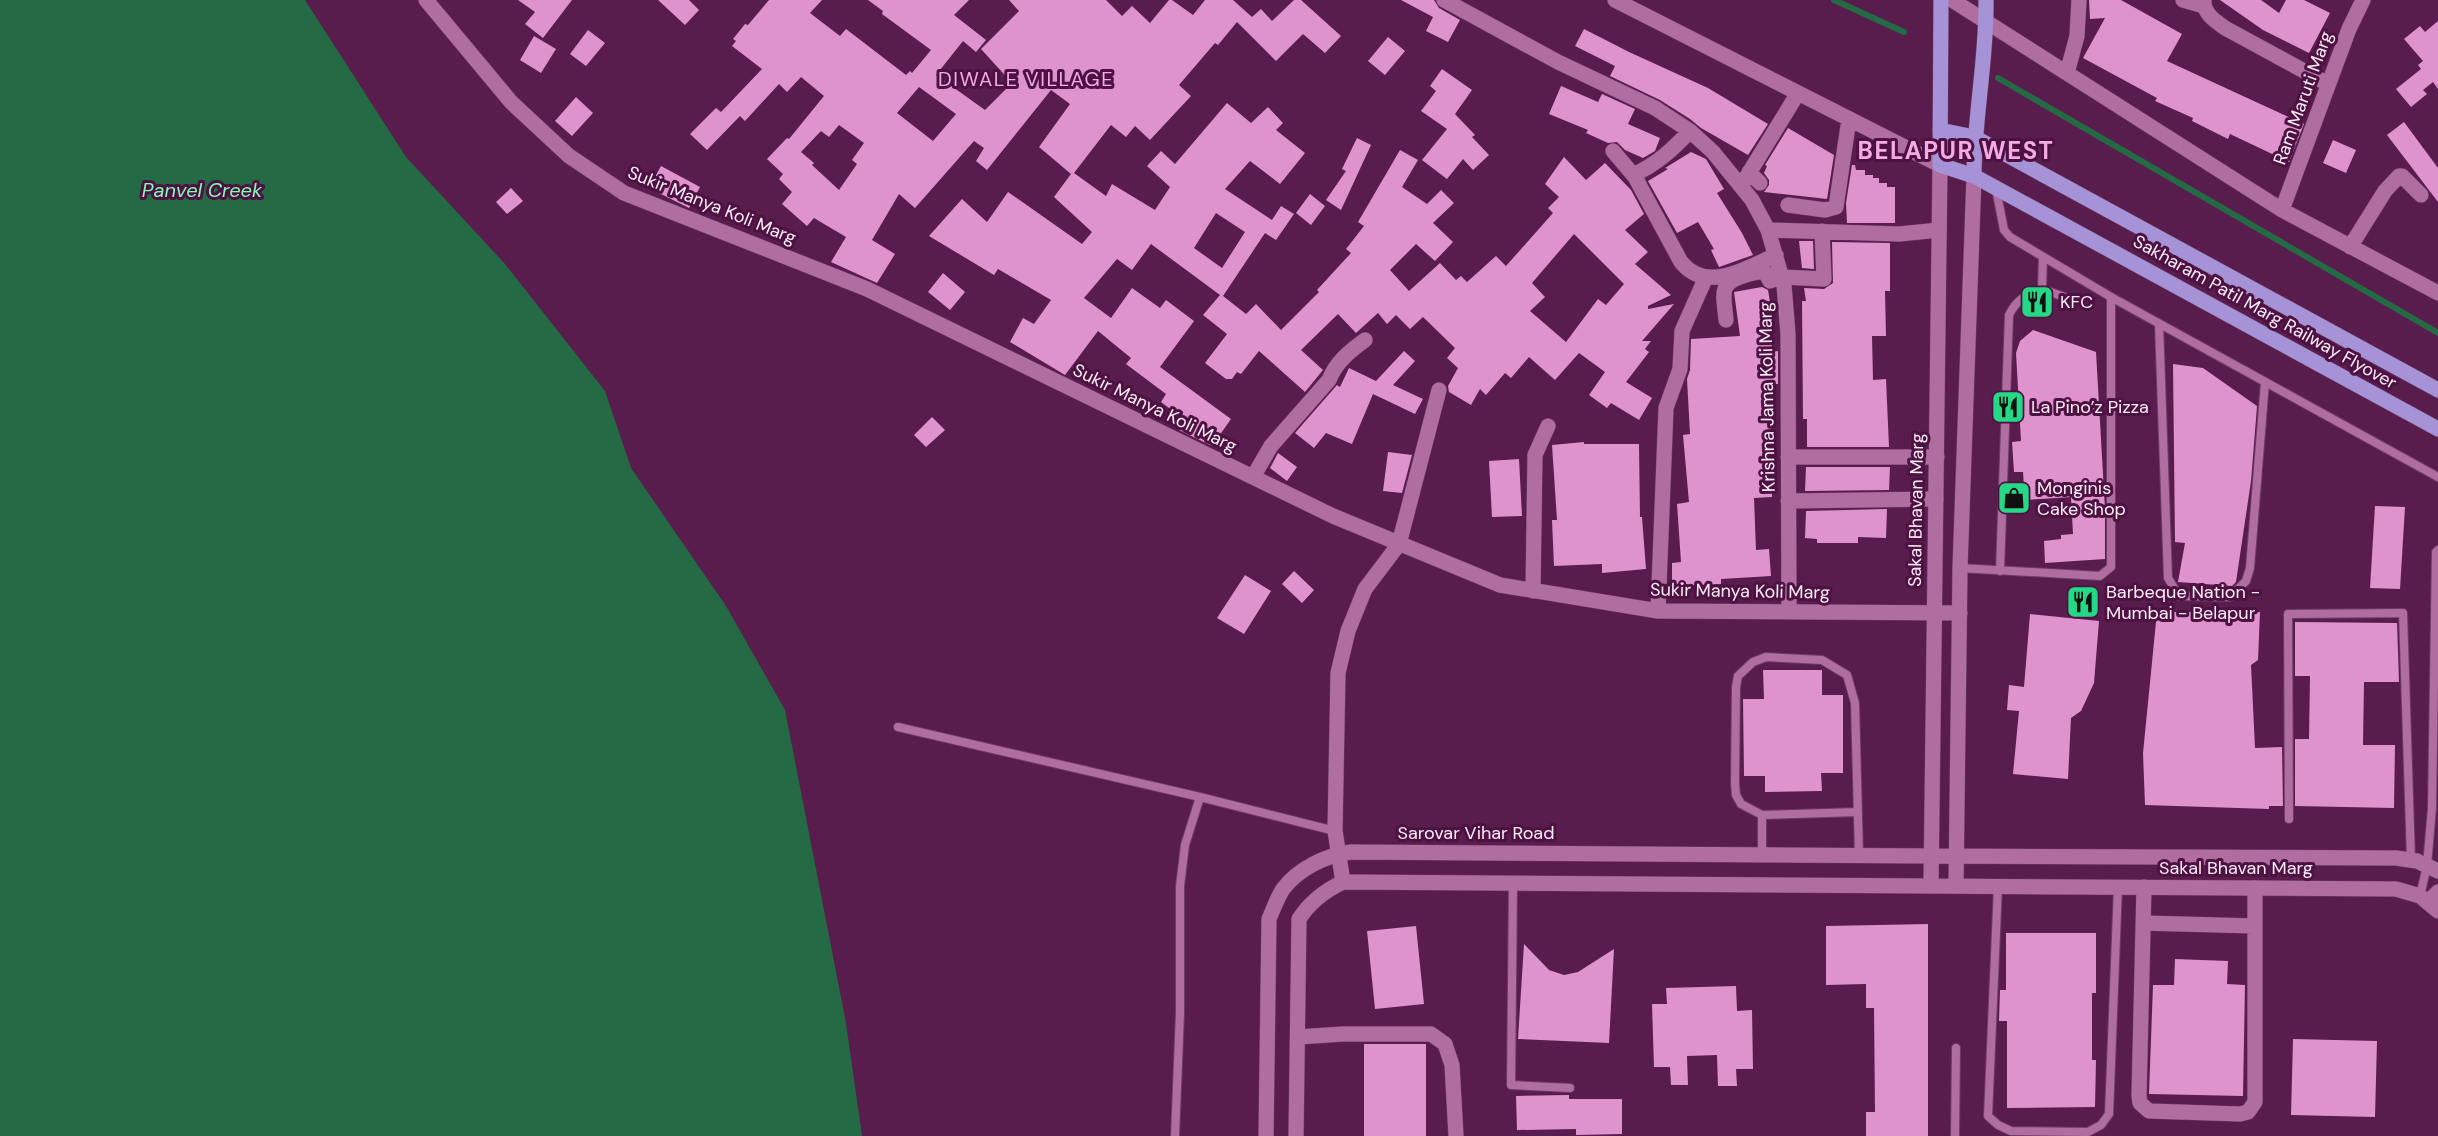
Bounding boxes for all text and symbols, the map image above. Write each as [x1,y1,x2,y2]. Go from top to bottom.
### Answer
street label: Ram Maruti Marg [2268,28,2338,168]
district label: DIWALE VILLAGE [938,66,1114,92]
district label: BELAPUR WEST [1858,135,2054,166]
street label: Sukir Manya Koli Marg [624,160,800,250]
water label: Panvel Creek [142,177,263,203]
street label: Sakharam Patil Marg Railway Flyover [2129,229,2401,395]
restaurant icon: KFC [2019,284,2055,320]
place label: KFC [2060,290,2093,314]
street label: Krishna Jama Koli Marg [1753,302,1781,492]
street label: Sukir Manya Koli Marg [1069,358,1241,458]
restaurant icon: La Pino’z Pizza [1990,389,2026,425]
place label: La Pino’z Pizza [2031,395,2149,419]
street label: Sakal Bhavan Marg [1903,433,1929,587]
place label: Monginis Cake Shop [2037,476,2126,521]
shop icon: Monginis Cake Shop [1996,480,2032,516]
street label: Sukir Manya Koli Marg [1650,577,1830,605]
place label: Barbeque Nation - Mumbai - Belapur [2106,580,2260,625]
restaurant icon: Barbeque Nation - Mumbai - Belapur [2065,584,2101,620]
street label: Sarovar Vihar Road [1398,821,1554,845]
street label: Sakal Bhavan Marg [2159,856,2313,880]

